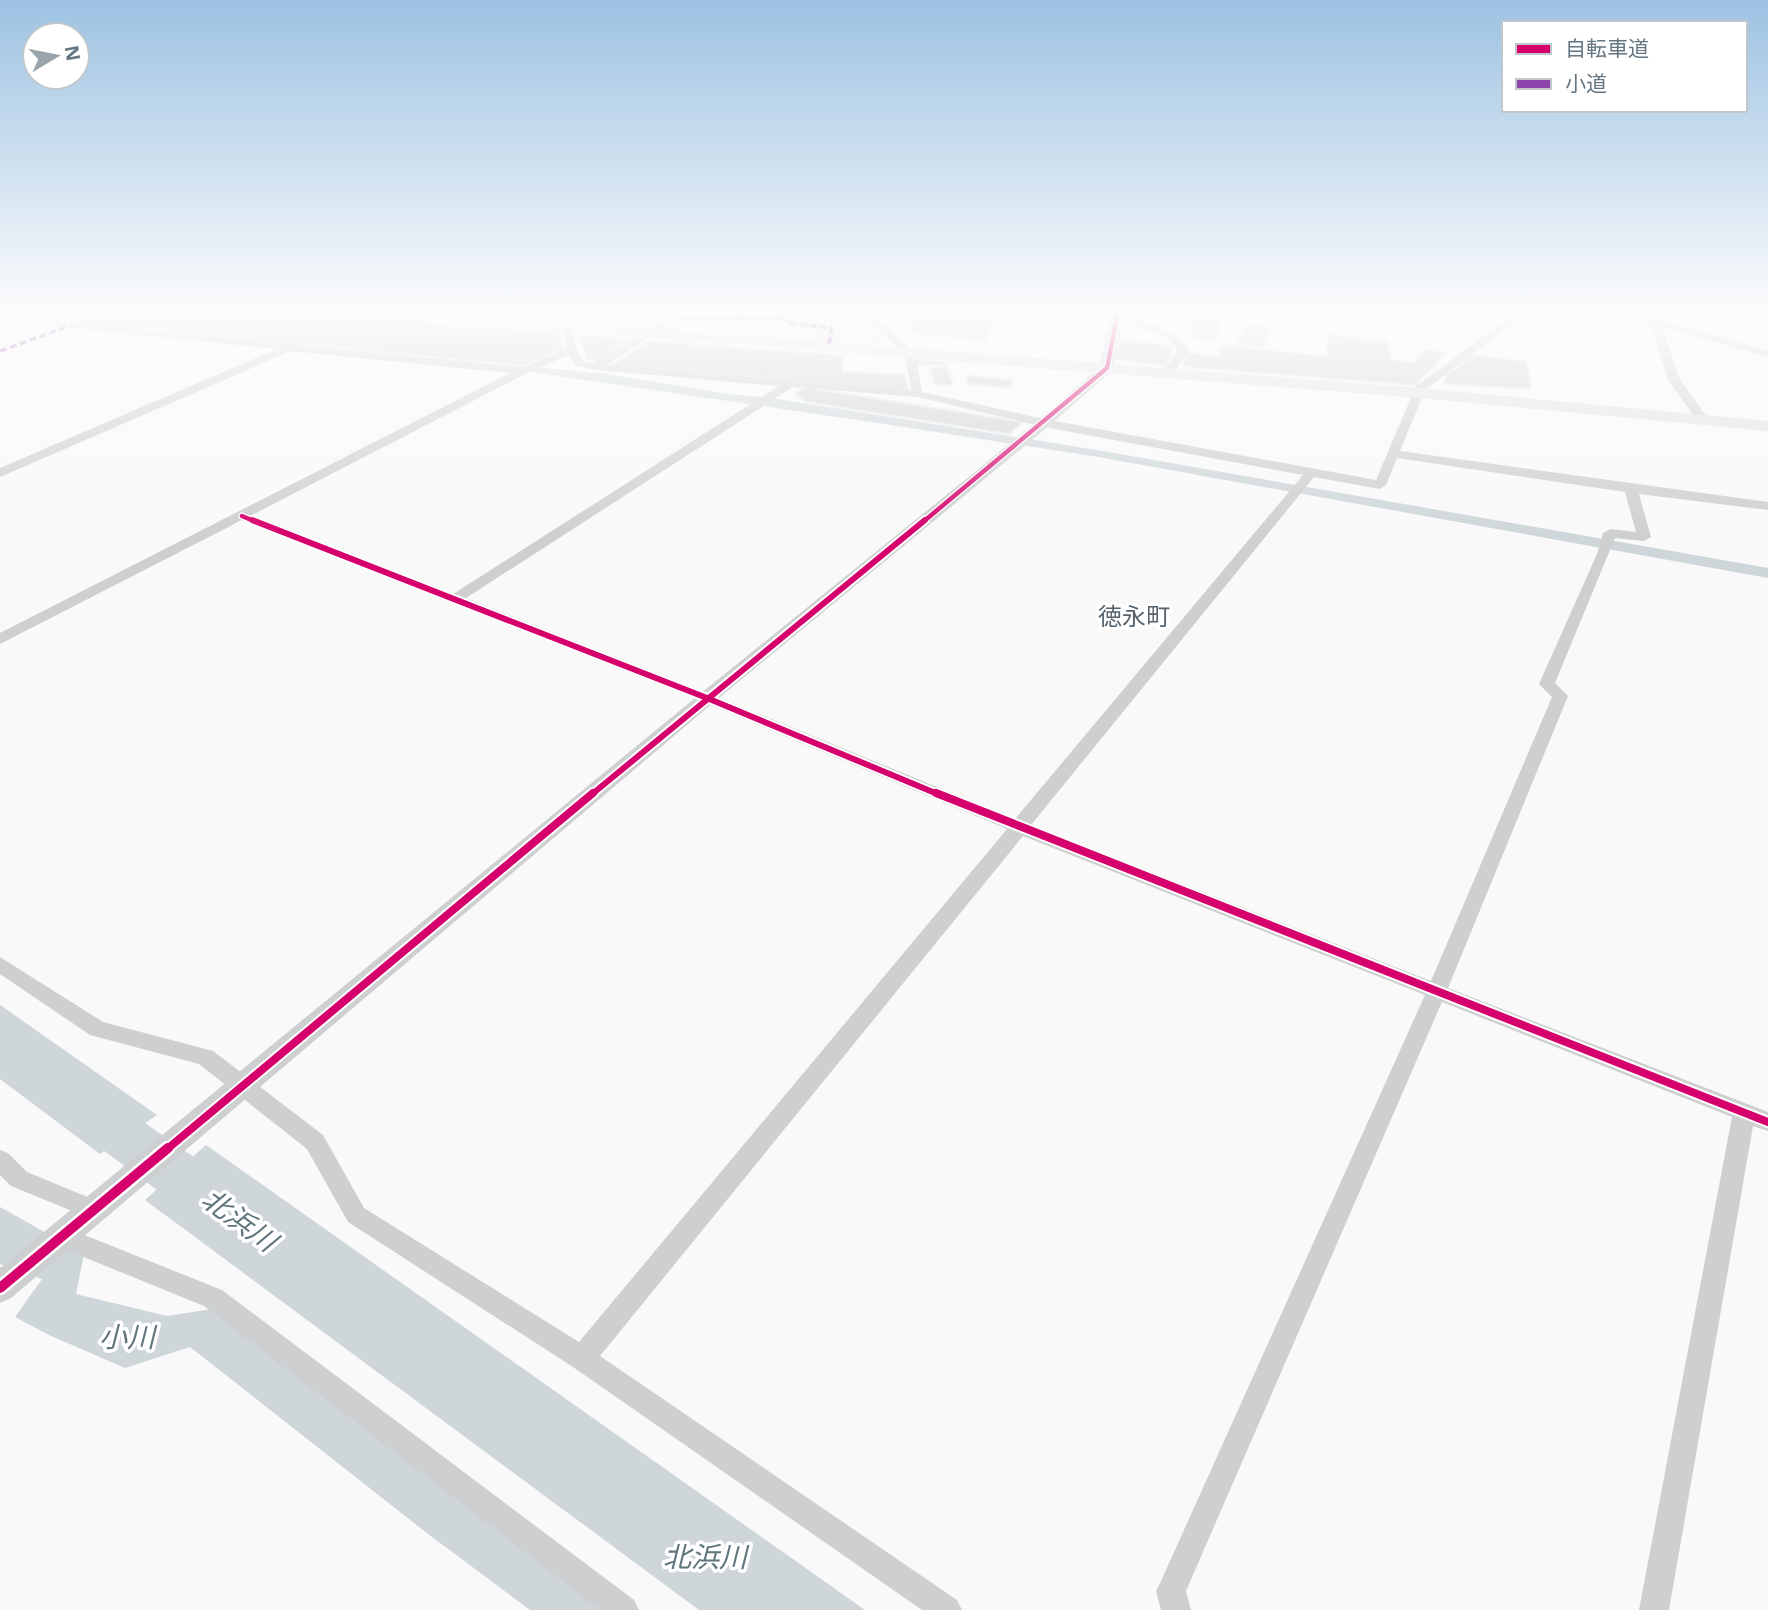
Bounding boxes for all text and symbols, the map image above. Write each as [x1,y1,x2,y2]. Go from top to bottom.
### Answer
north arrow [21,21,91,91]
legend [1502,21,1747,112]
text: 自転車道 [1565,34,1649,62]
text: N [59,43,87,63]
text: 小道 [1565,69,1607,97]
district label: 徳永町 [1098,599,1170,632]
water label: 北浜川 [195,1179,288,1261]
water label: 小川 [99,1317,158,1355]
water label: 北浜川 [663,1537,750,1575]

